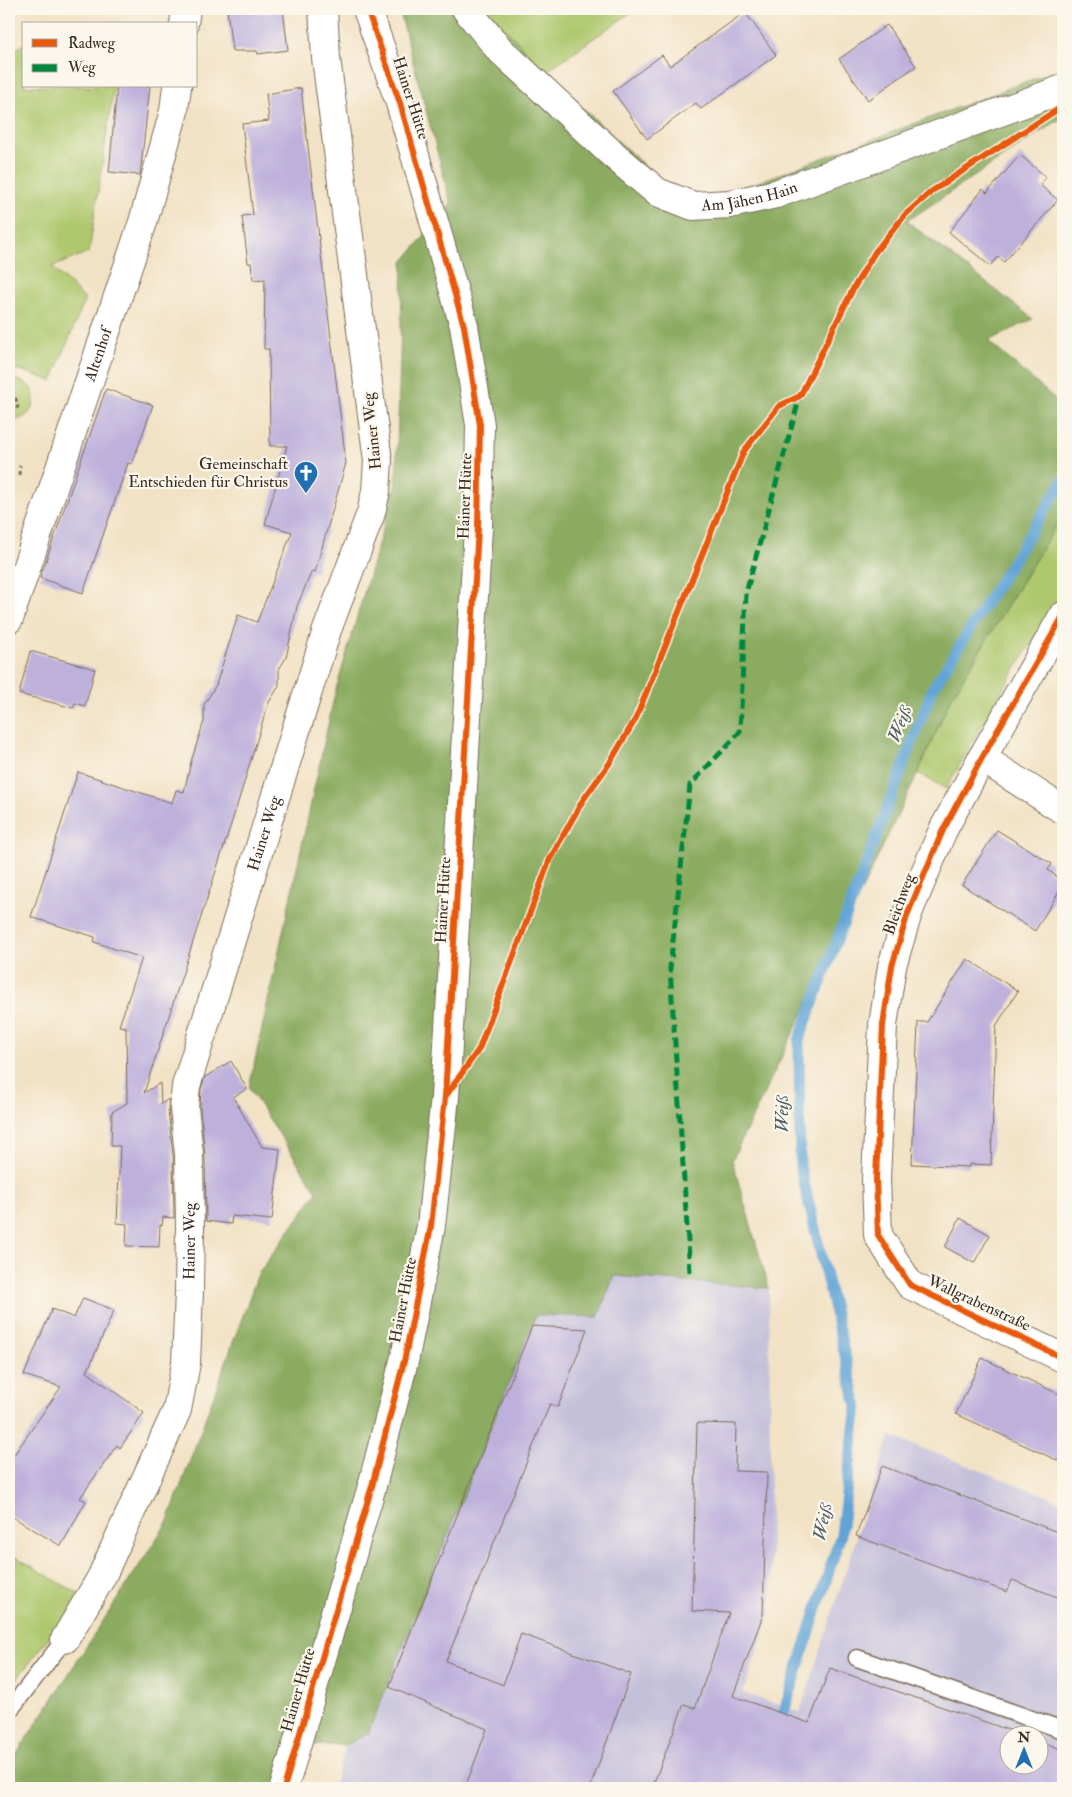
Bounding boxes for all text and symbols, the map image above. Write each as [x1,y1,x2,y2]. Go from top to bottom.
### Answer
legend [22,22,198,88]
text: Radweg [68,34,116,53]
street label: Hainer Hütte [388,54,434,142]
text: Weg [67,58,96,77]
street label: Am Jähen Hain [700,177,800,216]
street label: Altenhof [80,322,117,385]
street label: Hainer Weg [358,390,386,471]
street label: Hainer Hütte [453,452,477,540]
place label: Gemeinschaft Entschieden für Christus [128,454,288,492]
church icon: Gemeinschaft Entschieden für Christus [293,460,319,494]
water label: Weiß [883,702,918,745]
street label: Hainer Weg [243,792,285,873]
street label: Hainer Hütte [431,856,455,944]
street label: Bleichweg [879,869,920,938]
water label: Weiß [771,1095,794,1133]
street label: Hainer Weg [179,1201,200,1280]
street label: Hainer Hütte [385,1255,421,1344]
street label: Wallgrabenstraße [923,1270,1034,1336]
water label: Weiß [808,1501,838,1542]
street label: Hainer Hütte [276,1645,320,1734]
north arrow [1000,1724,1050,1774]
text: N [1017,1729,1031,1746]

